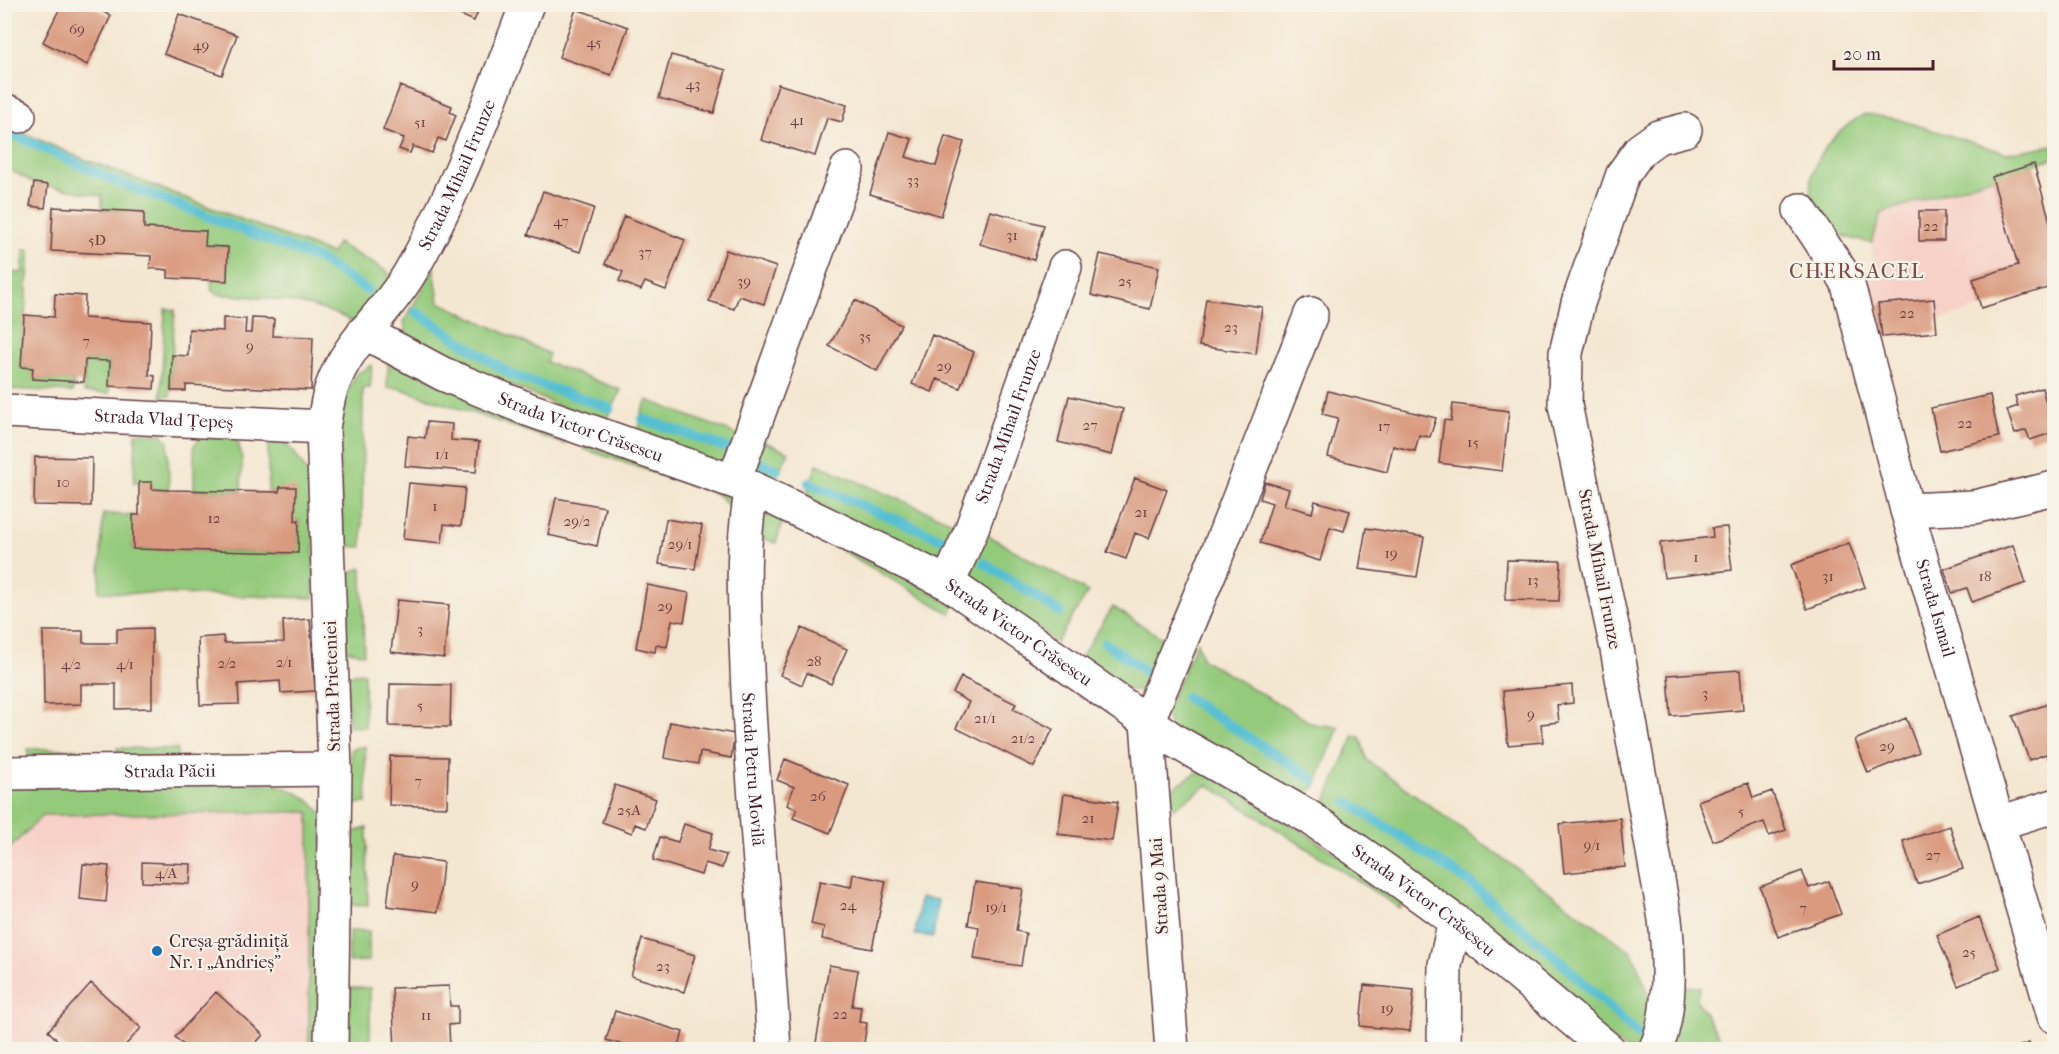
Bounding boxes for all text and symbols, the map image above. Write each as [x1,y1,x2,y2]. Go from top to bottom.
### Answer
house number: 69 [69,20,85,38]
house number: 45 [587,33,601,51]
scale bar [1834,33,1933,71]
house number: 49 [193,36,209,54]
text: 20 m [1843,44,1881,65]
house number: 43 [685,75,701,93]
street label: Strada Mihail Frunze [414,96,500,254]
house number: 41 [790,111,804,129]
house number: 51 [414,113,426,131]
house number: 33 [907,171,919,189]
house number: 47 [553,212,569,230]
house number: 22 [1923,217,1939,235]
house number: 31 [1006,226,1018,244]
house number: 5D [88,231,106,249]
house number: 37 [638,243,652,261]
district label: CHERSACEL [1789,259,1925,283]
house number: 39 [737,272,751,290]
house number: 25 [1118,272,1132,290]
house number: 22 [1899,304,1915,322]
house number: 23 [1224,318,1238,336]
house number: 35 [859,327,871,345]
house number: 7 [82,332,90,350]
house number: 9 [246,337,254,355]
street label: Strada Mihail Frunze [972,346,1046,507]
house number: 29 [936,357,952,375]
street label: Strada Victor Crăsescu [495,388,666,467]
street label: Strada Vlad Țepeș [94,406,234,434]
house number: 22 [1957,414,1973,432]
house number: 27 [1083,416,1097,434]
house number: 17 [1378,417,1390,435]
house number: 15 [1467,433,1479,451]
house number: 1/1 [435,445,449,463]
house number: 10 [56,473,70,491]
street label: Strada Mihail Frunze [1574,487,1625,651]
house number: 1 [432,497,438,515]
house number: 21 [1134,503,1148,521]
house number: 12 [207,509,221,527]
house number: 29/2 [564,512,591,530]
house number: 29/1 [668,535,692,553]
house number: 19 [1384,544,1398,562]
house number: 1 [1693,548,1699,566]
street label: Strada Ismail [1911,557,1959,660]
house number: 31 [1822,567,1834,585]
house number: 18 [1979,567,1991,585]
house number: 13 [1527,571,1539,589]
street label: Strada Victor Crăsescu [941,574,1096,691]
house number: 29 [657,597,673,615]
street label: Strada Prieteniei [320,619,345,752]
house number: 3 [417,620,423,638]
house number: 28 [806,652,822,670]
house number: 2/1 [276,653,292,671]
house number: 2/2 [217,654,237,672]
house number: 4/2 [61,655,81,673]
house number: 4/1 [116,655,134,673]
house number: 3 [1702,684,1708,702]
street label: Strada Petru Movilă [737,692,769,848]
house number: 5 [417,696,423,714]
house number: 9 [1527,705,1535,723]
house number: 21/1 [974,709,996,727]
house number: 21/2 [1011,729,1036,747]
house number: 29 [1879,737,1895,755]
street label: Strada Păcii [124,760,216,783]
house number: 7 [414,772,422,790]
house number: 26 [810,787,827,805]
house number: 25A [617,801,641,819]
house number: 5 [1738,802,1744,820]
house number: 21 [1081,809,1095,827]
street label: Strada 9 Mai [1146,836,1173,935]
house number: 9/1 [1584,836,1600,854]
street label: Strada Victor Crăsescu [1348,840,1499,961]
house number: 27 [1926,846,1940,864]
house number: 4/A [155,864,177,882]
house number: 9 [411,875,419,893]
house number: 24 [840,896,857,914]
house number: 19/1 [985,898,1007,916]
house number: 7 [1799,899,1807,917]
place label: Creșa-grădiniță Nr. 1 „Andrieș” [169,931,289,973]
house number: 25 [1962,943,1976,961]
marker: Creșa-grădiniță Nr. 1 „Andrieș” [150,944,164,958]
house number: 23 [656,957,670,975]
house number: 19 [1380,999,1394,1017]
house number: 22 [832,1005,848,1023]
house number: 11 [421,1006,431,1024]

